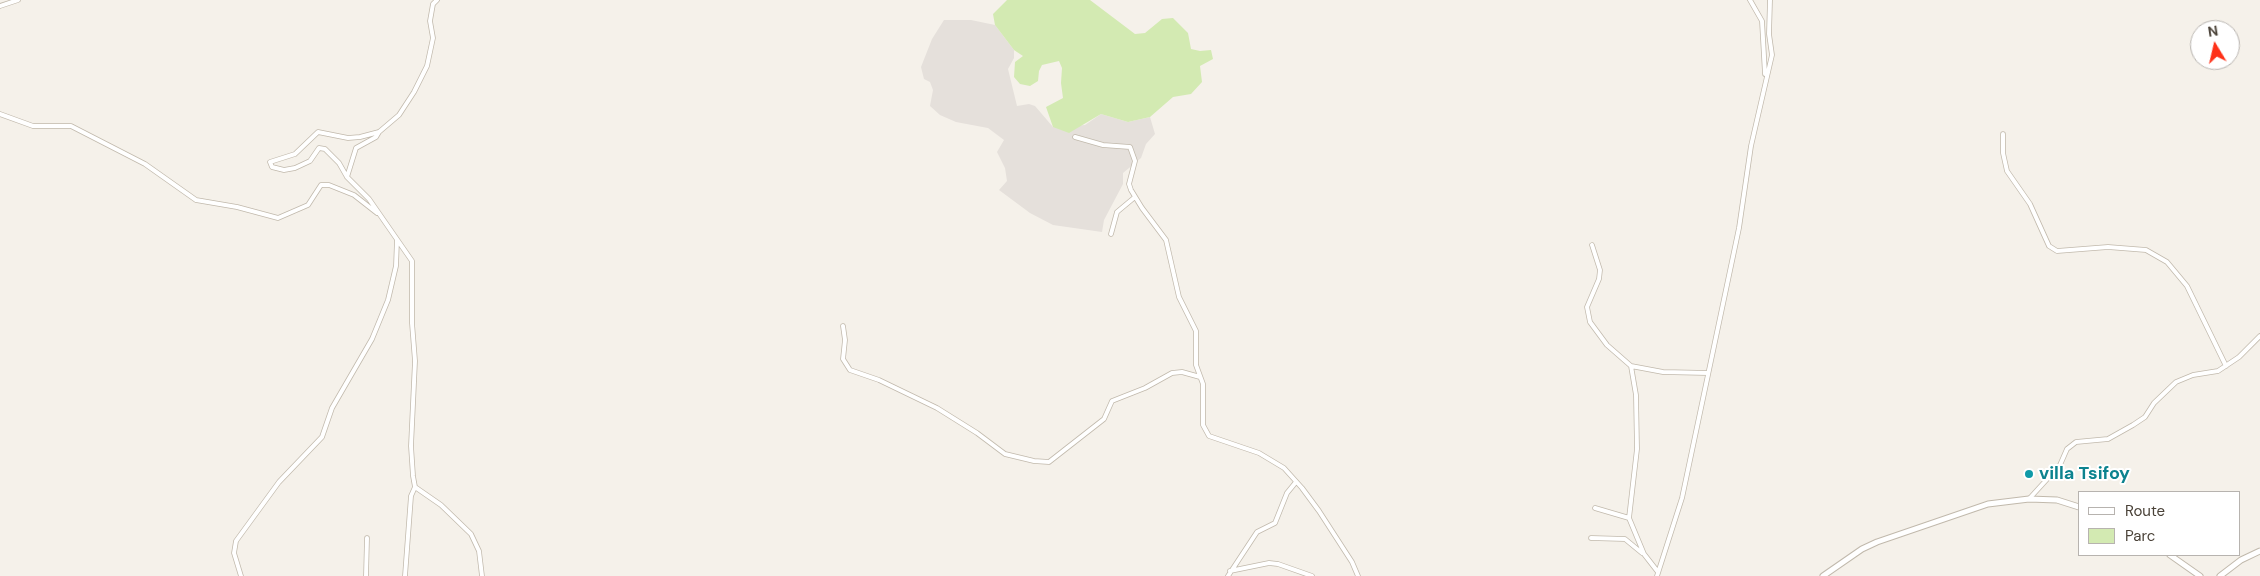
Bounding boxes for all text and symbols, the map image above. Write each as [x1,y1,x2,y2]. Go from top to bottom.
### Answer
north arrow [2190,20,2240,70]
text: N [2206,21,2219,41]
place label: villa Tsifoy [2039,463,2130,485]
marker: villa Tsifoy [2023,468,2035,480]
legend [2078,491,2240,556]
text: Route [2125,501,2165,521]
text: Parc [2125,526,2155,546]

